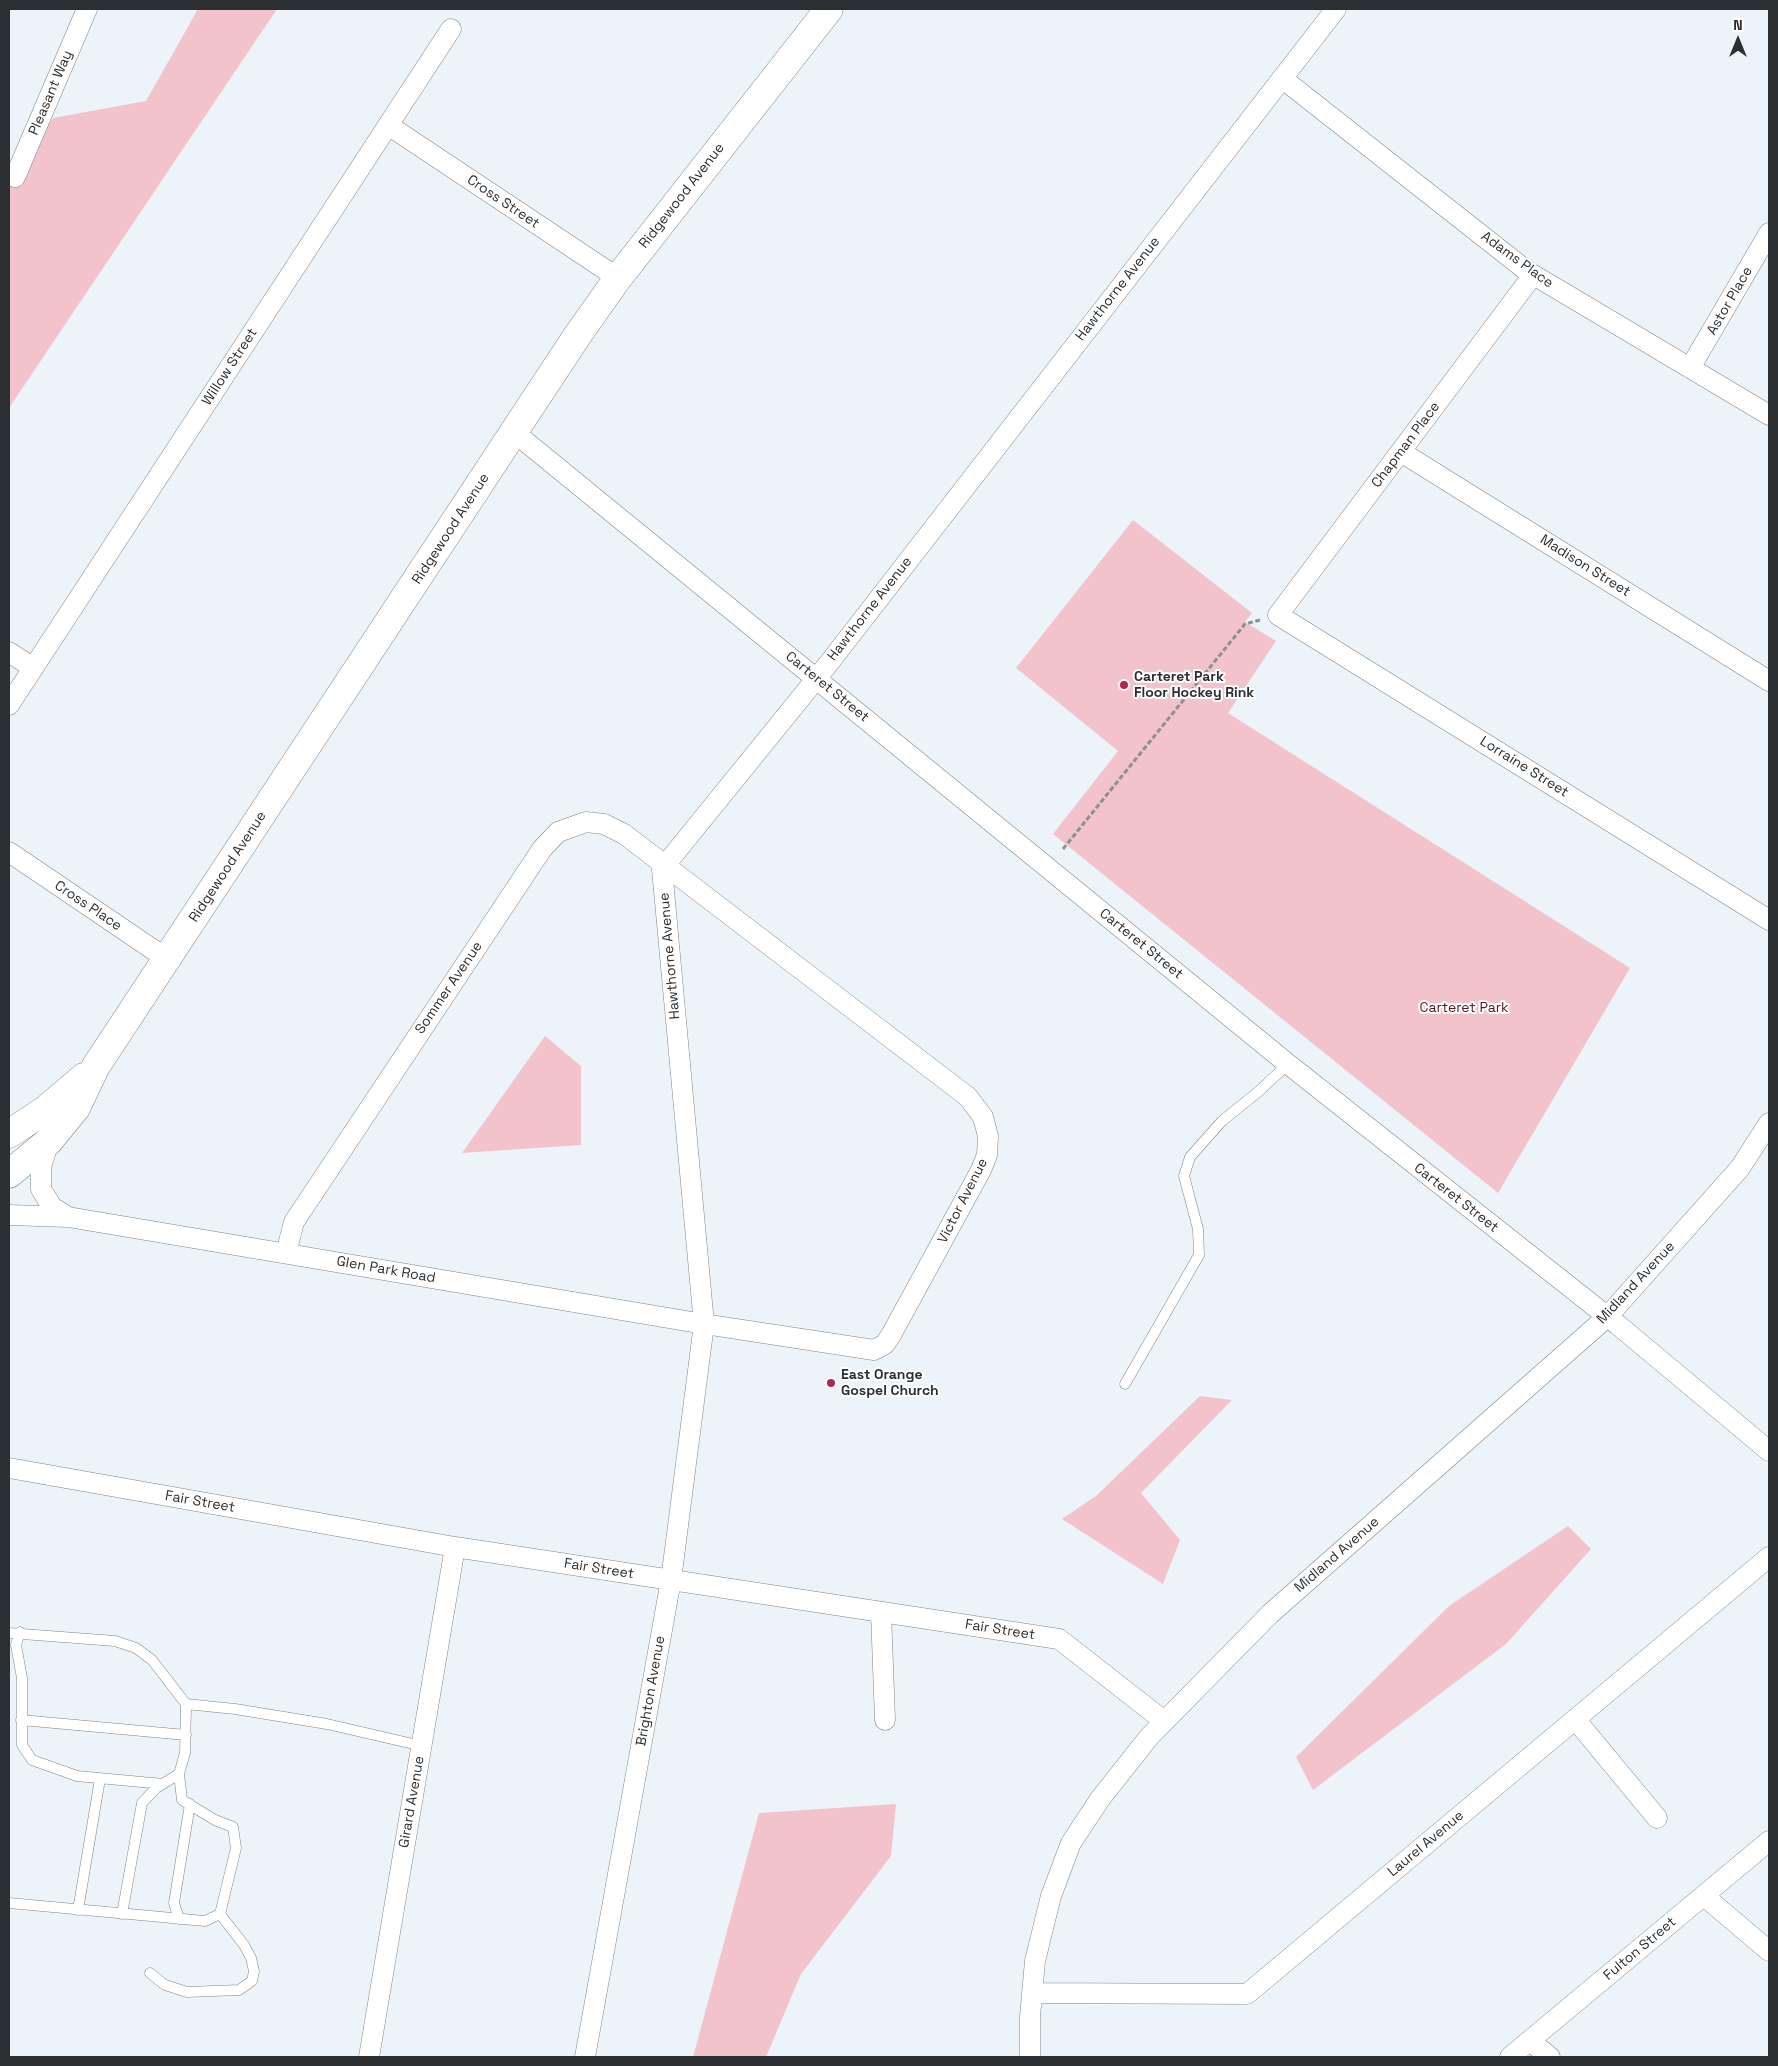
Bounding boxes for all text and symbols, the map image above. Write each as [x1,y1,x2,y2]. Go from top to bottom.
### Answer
north arrow [1713,15,1763,65]
text: N [1733,16,1743,34]
street label: Pleasant Way [26,48,76,138]
street label: Ridgewood Avenue [636,140,728,252]
street label: Cross Street [464,172,542,232]
street label: Adams Place [1478,228,1556,292]
street label: Hawthorne Avenue [1072,234,1164,344]
street label: Astor Place [1704,264,1756,338]
street label: Willow Street [199,325,261,409]
street label: Chapman Place [1368,399,1444,491]
street label: Ridgewood Avenue [409,470,493,588]
street label: Madison Street [1537,531,1633,601]
street label: Hawthorne Avenue [824,554,916,664]
street label: Carteret Street [782,648,872,726]
place label: Carteret Park Floor Hockey Rink [1134,669,1254,702]
marker: Carteret Park Floor Hockey Rink [1118,679,1130,691]
street label: Lorraine Street [1477,733,1571,801]
street label: Ridgewood Avenue [186,808,270,926]
street label: Cross Place [51,877,125,935]
street label: Hawthorne Avenue [656,892,684,1020]
street label: Carteret Street [1096,905,1186,983]
street label: Sommer Avenue [412,939,486,1037]
park label: Carteret Park [1420,1000,1508,1016]
street label: Victor Avenue [934,1156,992,1246]
street label: Carteret Street [1410,1160,1502,1236]
street label: Midland Avenue [1593,1238,1679,1328]
street label: Glen Park Road [335,1253,437,1287]
place label: East Orange Gospel Church [841,1367,939,1400]
marker: East Orange Gospel Church [825,1377,837,1389]
street label: Fair Street [164,1488,236,1516]
street label: Midland Avenue [1291,1514,1383,1596]
street label: Fair Street [563,1555,635,1583]
street label: Fair Street [964,1616,1036,1644]
street label: Brighton Avenue [633,1634,669,1748]
street label: Girard Avenue [396,1755,428,1849]
street label: Laurel Avenue [1385,1807,1467,1881]
street label: Fulton Street [1600,1914,1680,1984]

